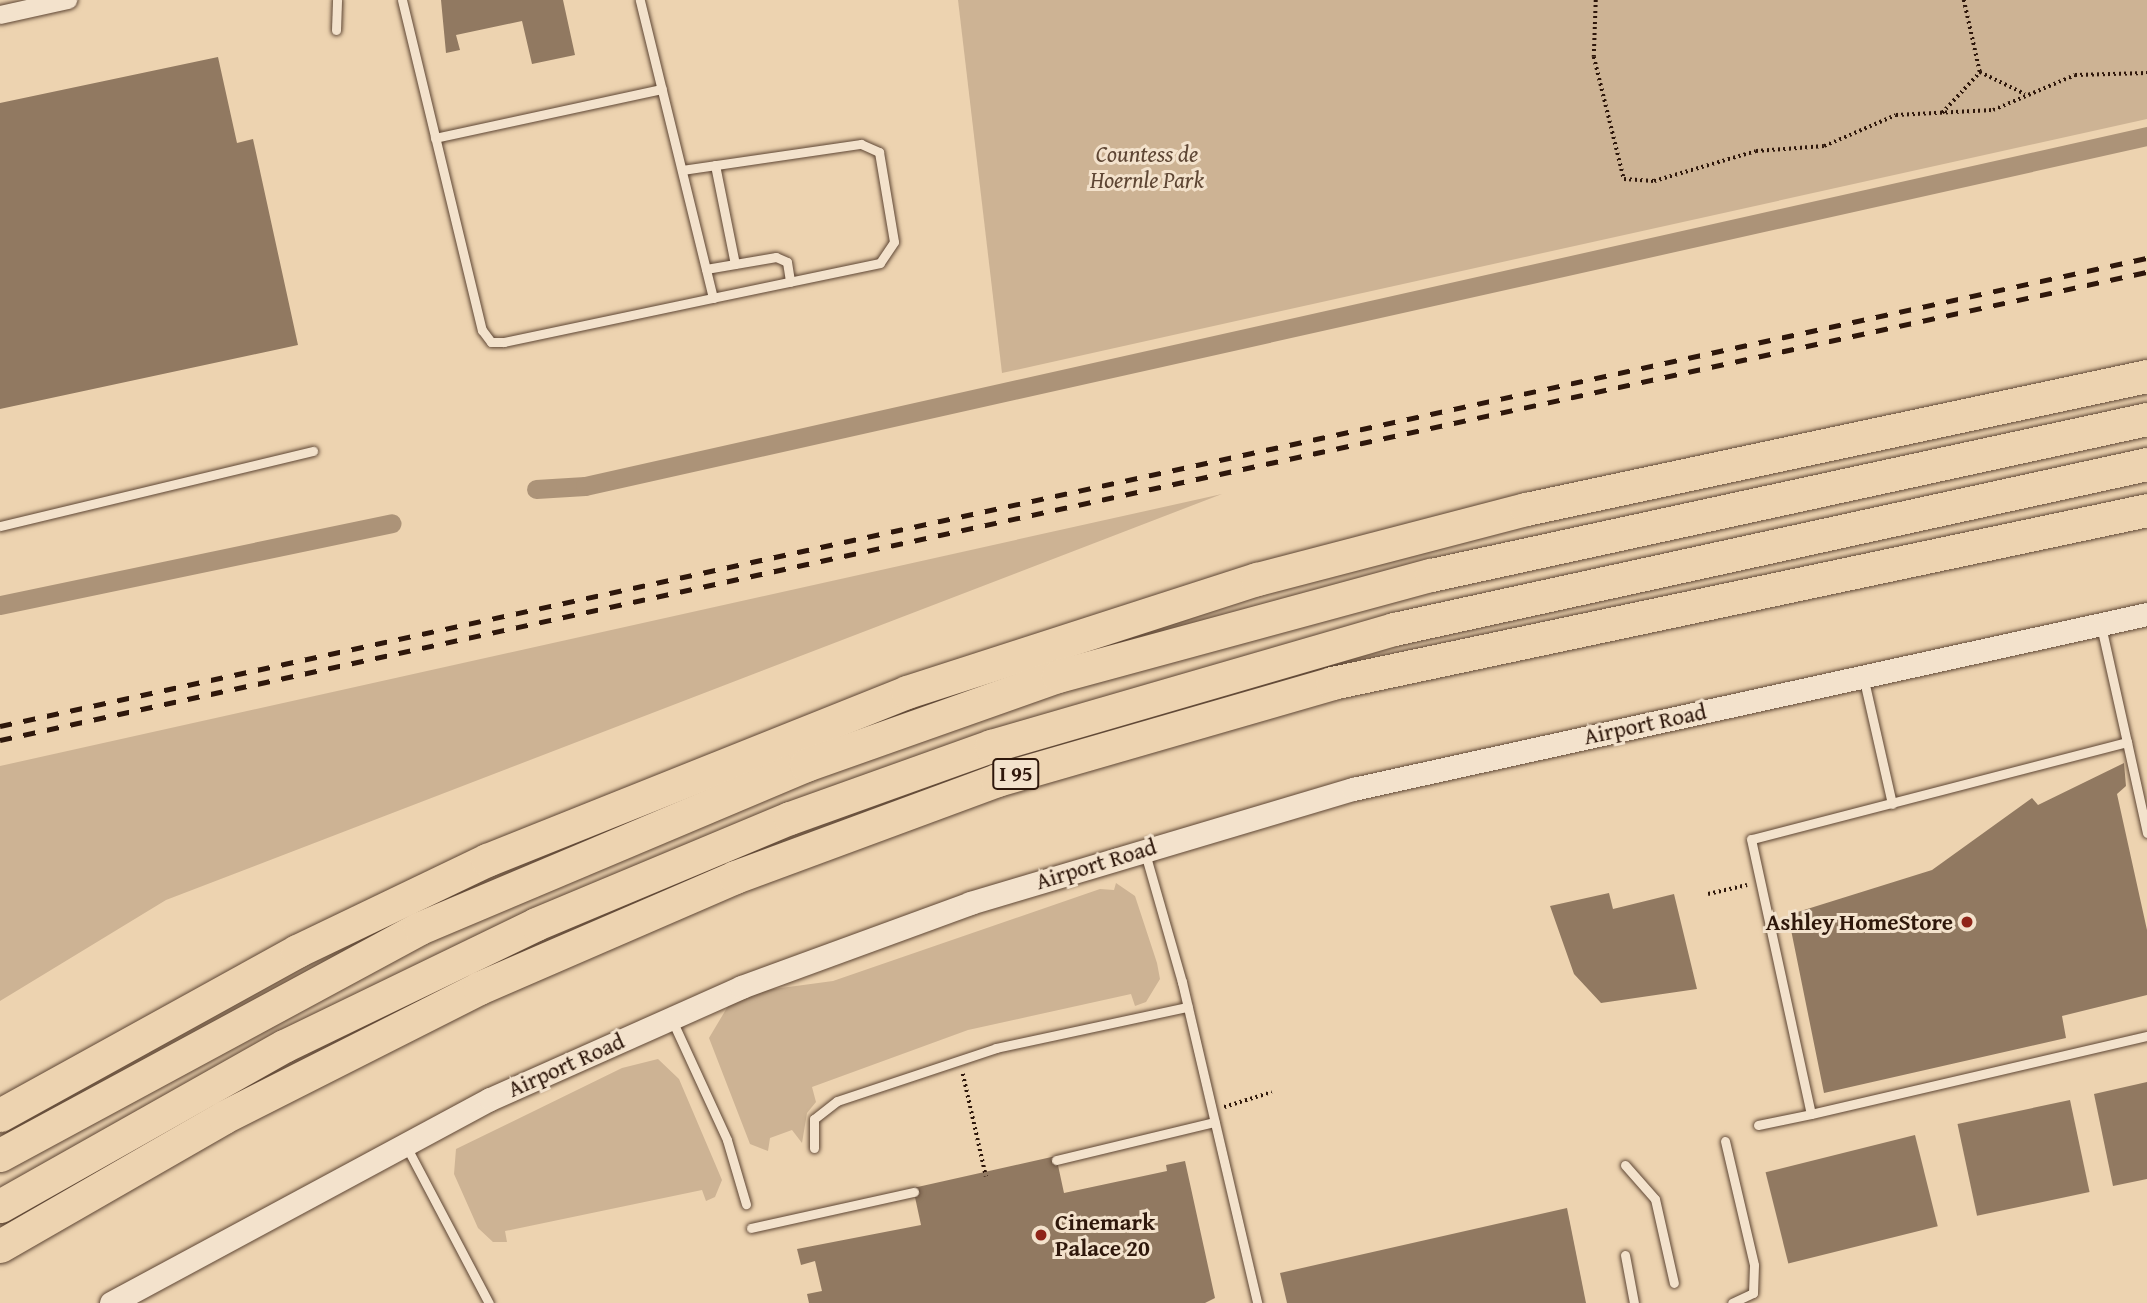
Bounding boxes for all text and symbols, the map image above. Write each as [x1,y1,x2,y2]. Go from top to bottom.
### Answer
park label: Countess de Hoernle Park [1090,140,1204,194]
street label: Airport Road [1581,698,1709,750]
road number: I 95 [992,756,1040,792]
street label: Airport Road [1032,833,1160,895]
place label: Ashley HomeStore [1766,908,1953,936]
marker: Ashley HomeStore [1959,914,1975,930]
street label: Airport Road [503,1027,629,1103]
place label: Cinemark Palace 20 [1055,1208,1155,1262]
marker: Cinemark Palace 20 [1033,1227,1049,1243]

